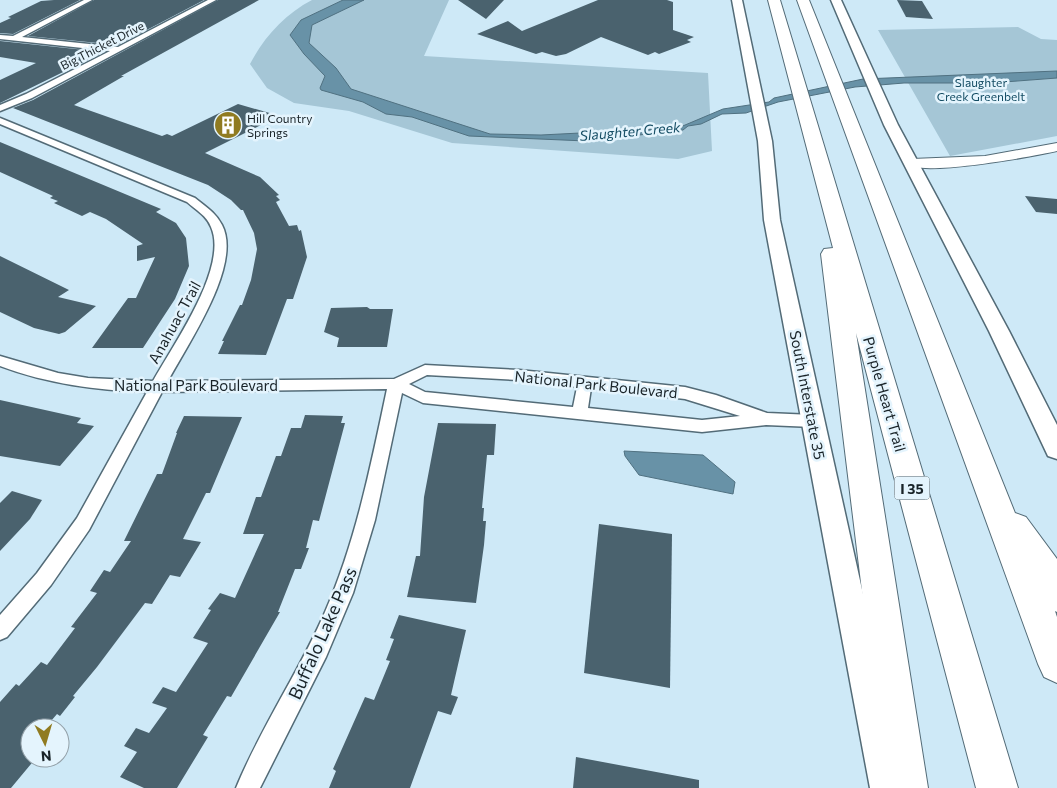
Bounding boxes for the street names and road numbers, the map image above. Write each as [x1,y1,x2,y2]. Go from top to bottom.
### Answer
street label: Big Thicket Drive [58,18,146,72]
street label: Anahuac Trail [144,278,204,366]
street label: South Interstate 35 [787,329,829,461]
street label: Purple Heart Trail [860,334,910,454]
street label: National Park Boulevard [514,366,678,402]
street label: National Park Boulevard [114,376,278,394]
road number: I 35 [894,476,930,499]
street label: Buffalo Lake Pass [283,563,361,703]

